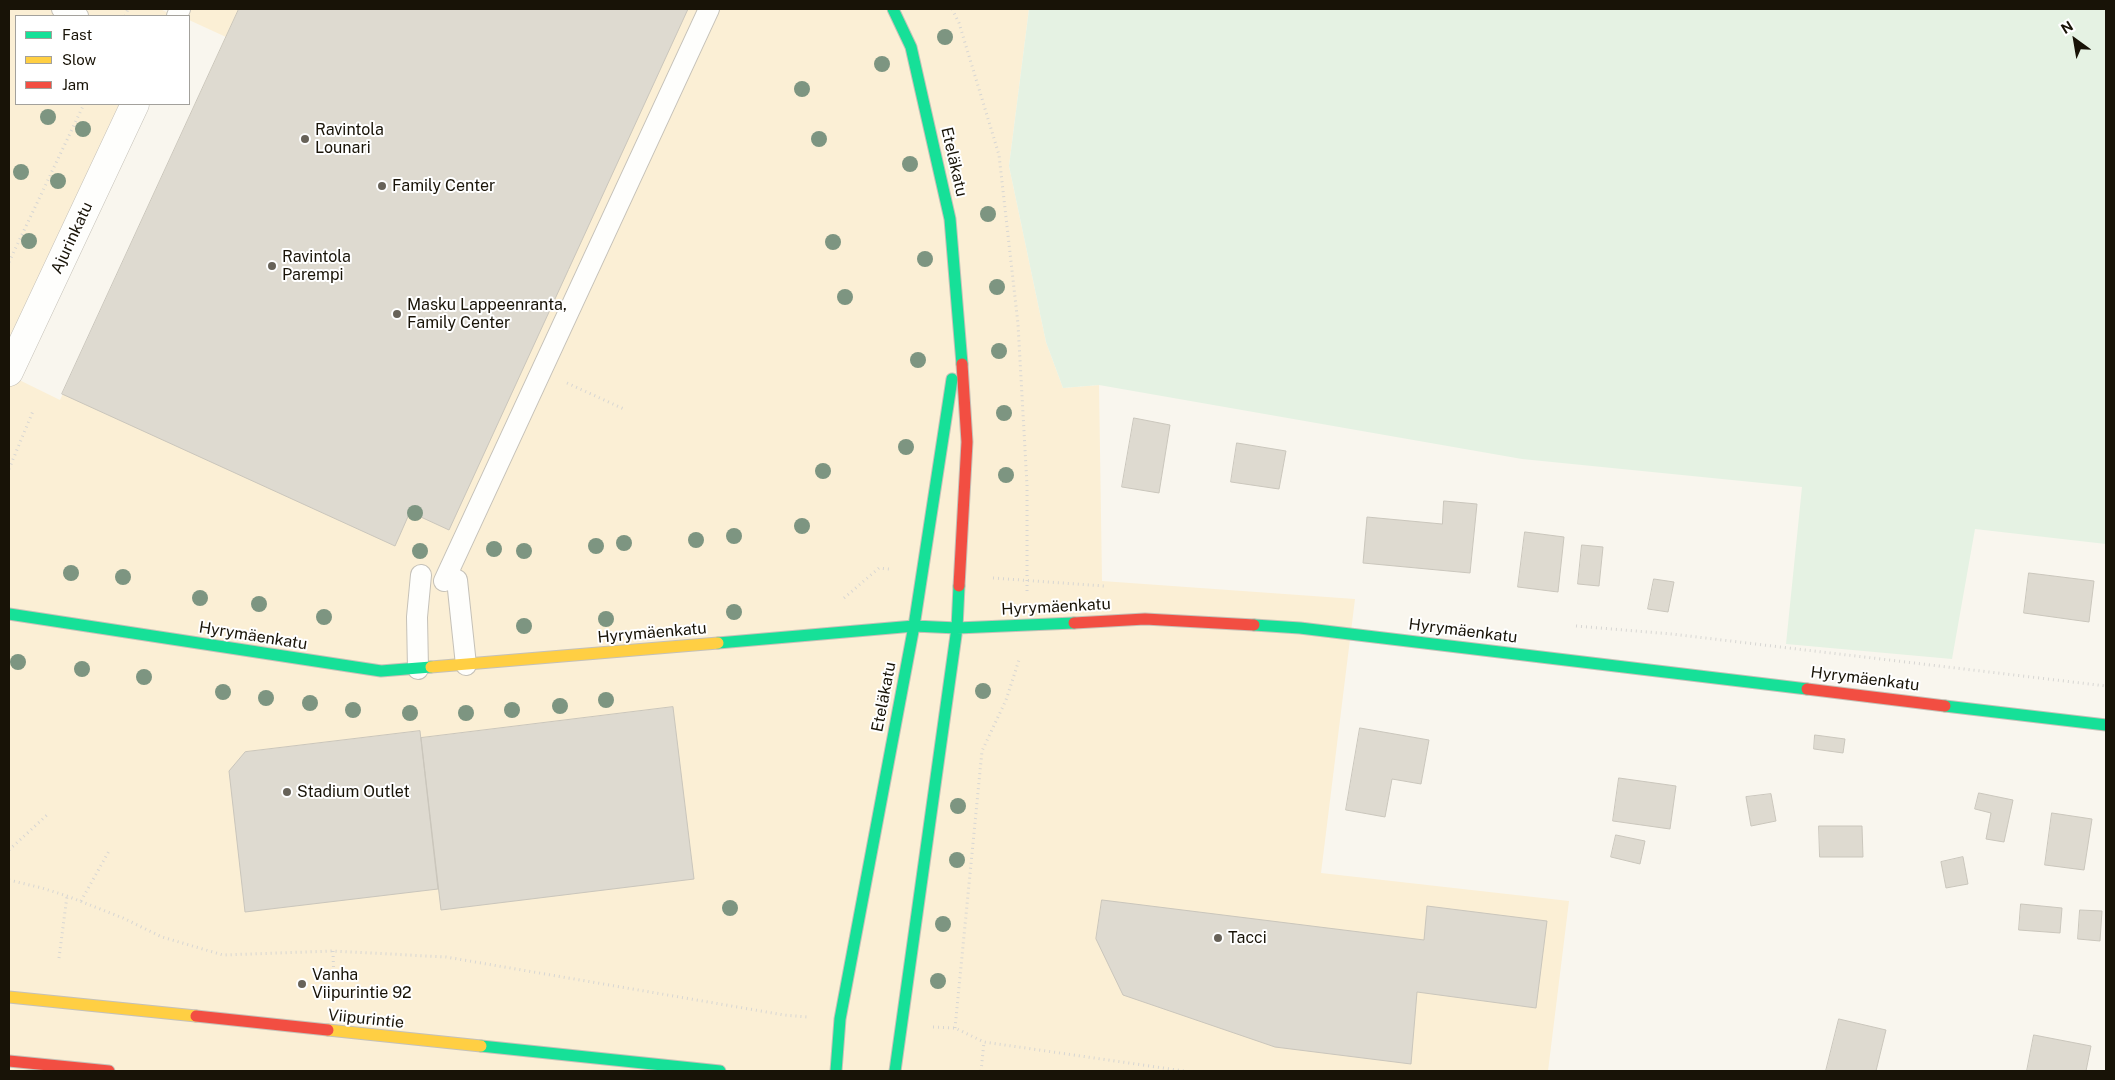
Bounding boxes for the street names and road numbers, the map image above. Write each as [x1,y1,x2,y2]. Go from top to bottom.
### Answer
street label: Eteläkatu [937,125,971,199]
street label: Ajurinkatu [47,199,97,277]
street label: Hyrymäenkatu [1001,595,1111,619]
street label: Hyrymäenkatu [1407,615,1519,647]
street label: Hyrymäenkatu [197,618,309,654]
street label: Hyrymäenkatu [597,619,707,647]
street label: Eteläkatu [868,660,900,734]
street label: Hyrymäenkatu [1809,663,1921,695]
street label: Viipurintie [327,1005,405,1033]

